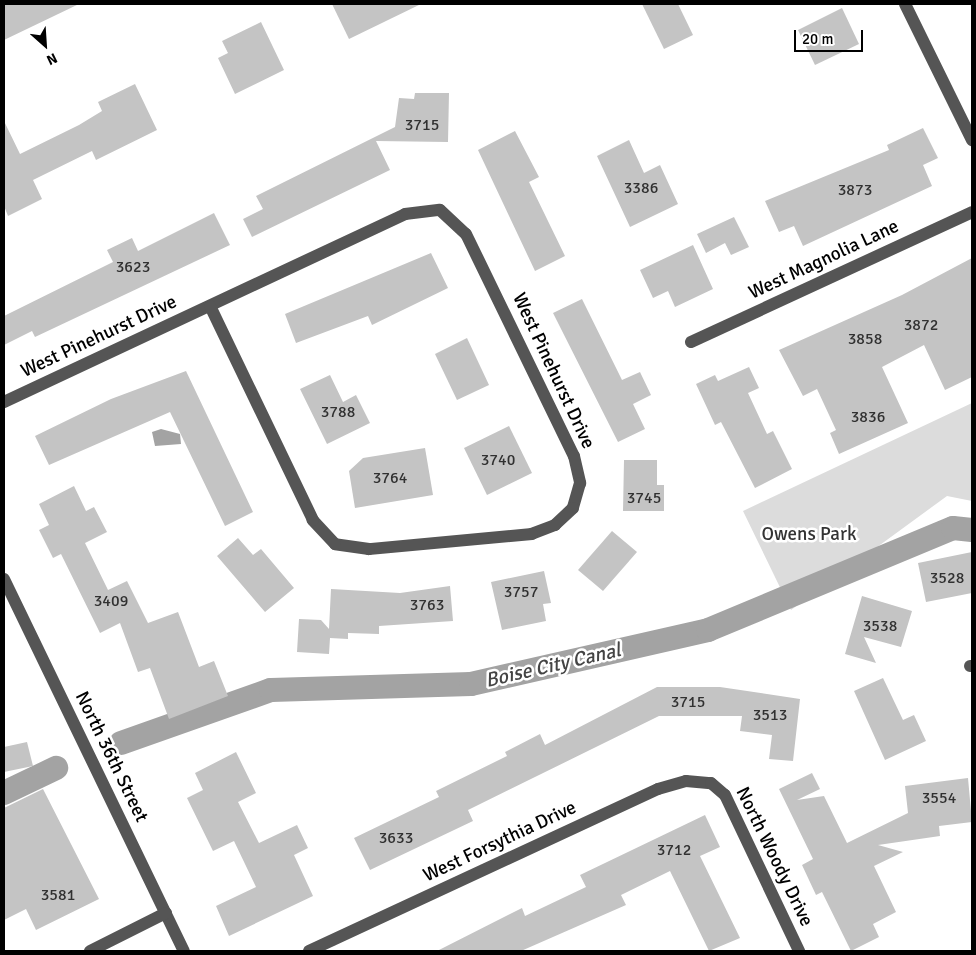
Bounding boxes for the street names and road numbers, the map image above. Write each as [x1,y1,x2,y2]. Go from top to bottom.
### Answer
street label: West Magnolia Lane [745,215,903,305]
street label: West Pinehurst Drive [507,289,599,453]
street label: West Pinehurst Drive [17,291,181,383]
street label: North 36th Street [70,688,152,826]
street label: North Woody Drive [730,784,818,930]
street label: West Forsythia Drive [420,797,580,887]

